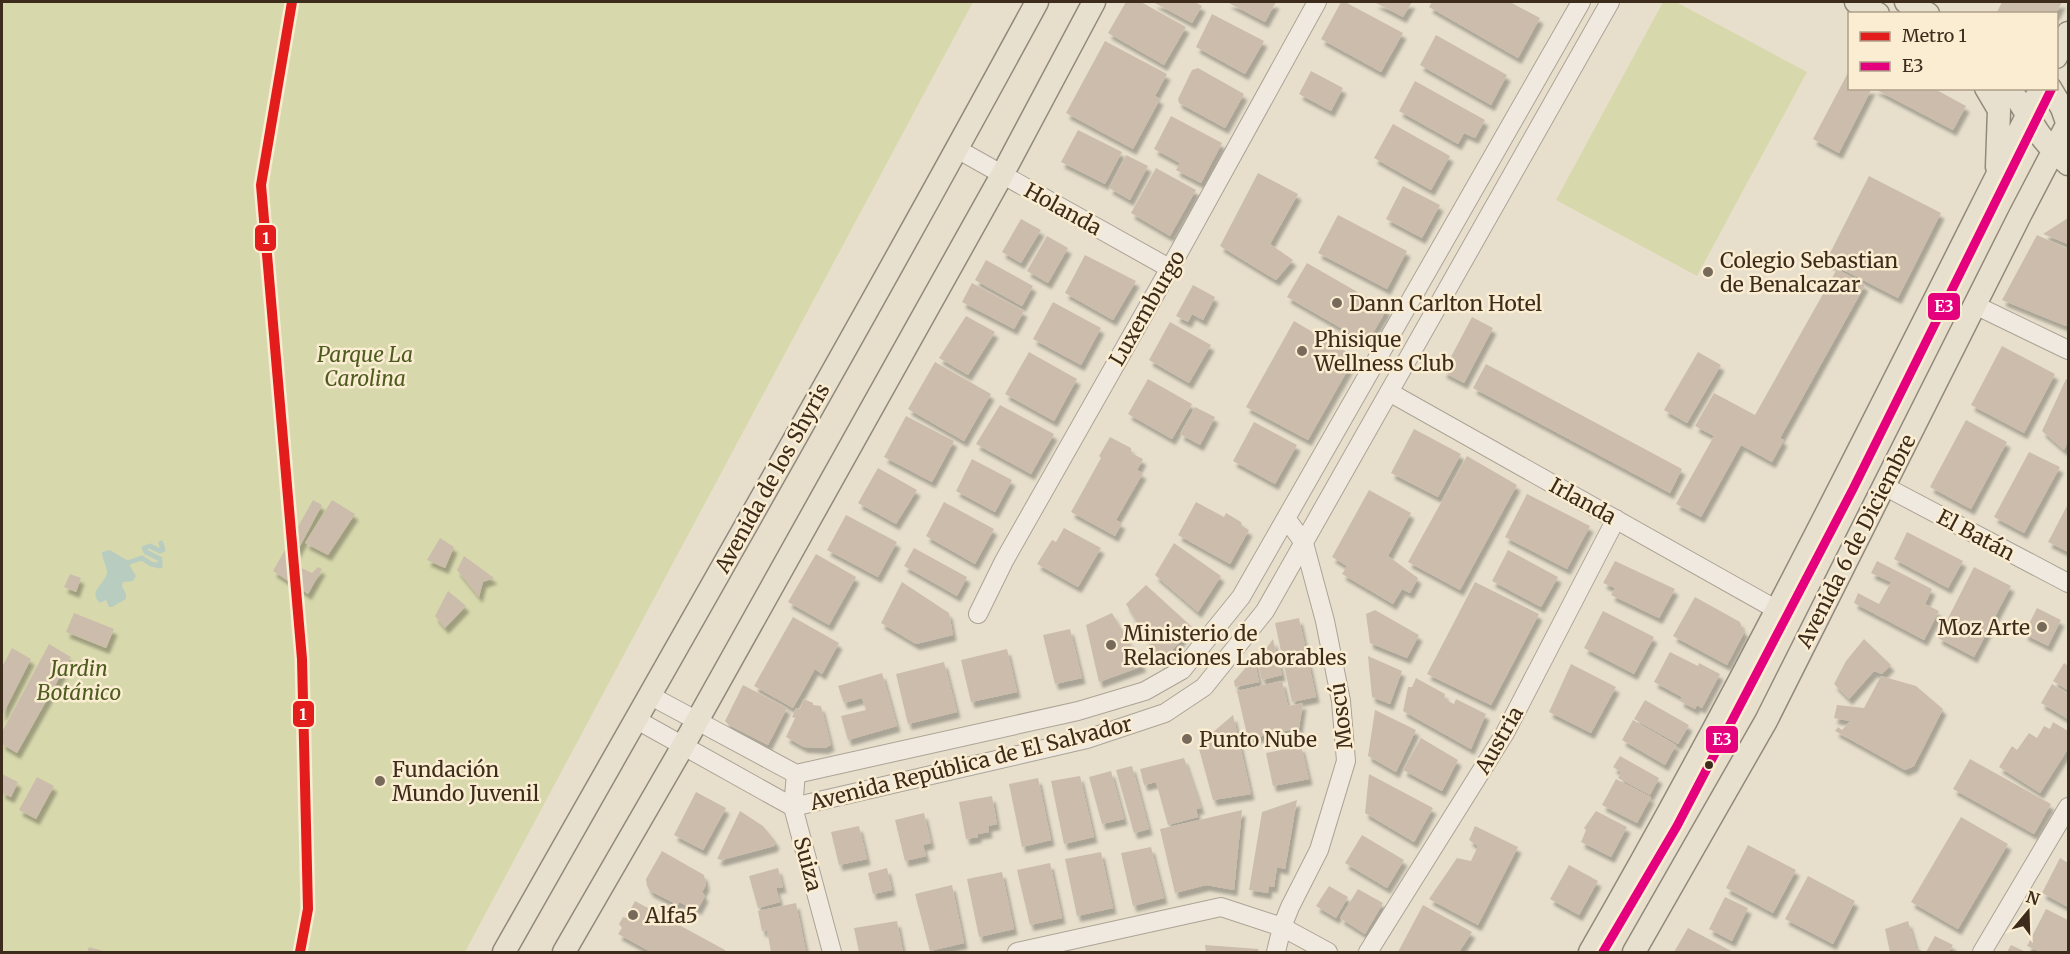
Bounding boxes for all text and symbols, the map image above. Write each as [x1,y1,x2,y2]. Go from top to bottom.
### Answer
legend [1848,12,2058,90]
text: Metro 1 [1902,24,1967,47]
text: E3 [1902,54,1924,77]
street label: Holanda [1020,177,1106,241]
line badge: 1 [254,224,277,252]
text: 1 [262,228,270,248]
street label: Luxemburgo [1103,245,1191,371]
place label: Colegio Sebastian de Benalcazar [1720,247,1898,298]
marker: Colegio Sebastian de Benalcazar [1701,265,1715,279]
place label: Dann Carlton Hotel [1349,290,1543,317]
line badge: E3 [1927,292,1961,321]
marker: Dann Carlton Hotel [1330,296,1344,310]
text: E3 [1934,296,1954,316]
place label: Phisique Wellness Club [1313,326,1454,377]
park label: Parque La Carolina [317,341,413,392]
marker: Phisique Wellness Club [1295,344,1309,358]
street label: Avenida de los Shyris [708,378,835,579]
street label: Avenida 6 de Diciembre [1790,430,1922,653]
street label: Irlanda [1545,472,1621,530]
street label: El Batán [1932,503,2020,567]
place label: Moz Arte [1938,614,2030,641]
place label: Ministerio de Relaciones Laborables [1123,620,1347,671]
marker: Moz Arte [2035,620,2049,634]
marker: Ministerio de Relaciones Laborables [1104,638,1118,652]
park label: Jardin Botánico [37,655,121,706]
street label: Moscú [1324,681,1358,751]
line badge: 1 [292,700,315,728]
street label: Austria [1468,701,1529,779]
text: 1 [299,704,307,724]
street label: Avenida República de El Salvador [806,710,1135,816]
line badge: E3 [1705,725,1739,754]
place label: Punto Nube [1199,726,1317,753]
text: E3 [1712,729,1732,749]
marker: Punto Nube [1180,732,1194,746]
place label: Fundación Mundo Juvenil [392,756,540,807]
unlabelled marker [1703,759,1715,771]
marker: Fundación Mundo Juvenil [373,774,387,788]
street label: Suiza [788,834,828,894]
north arrow [1998,882,2058,942]
text: N [2024,886,2042,909]
place label: Alfa5 [644,902,698,929]
marker: Alfa5 [626,908,640,922]

